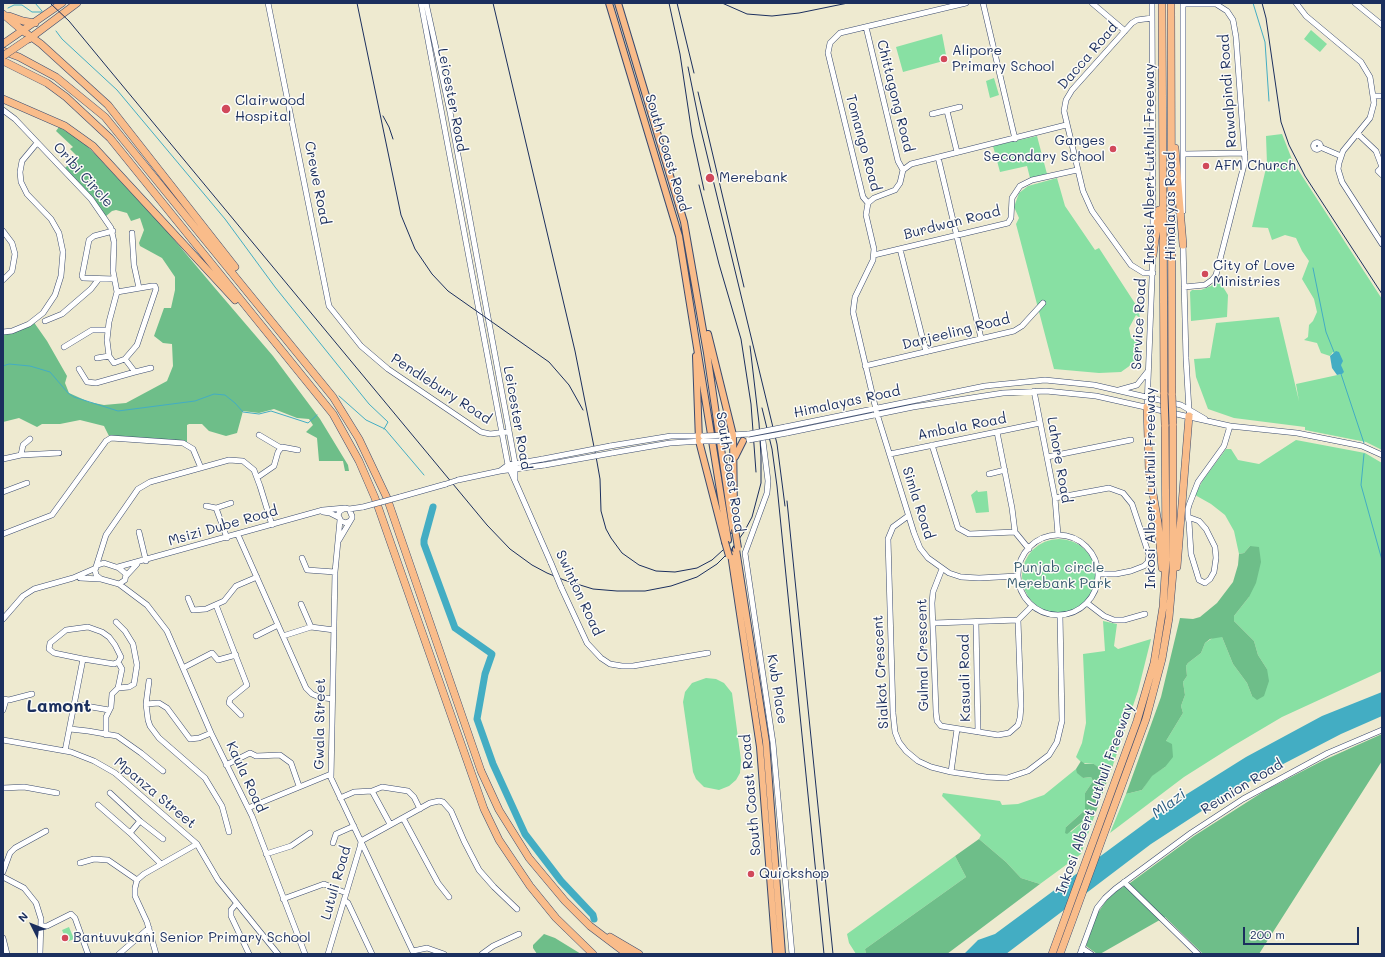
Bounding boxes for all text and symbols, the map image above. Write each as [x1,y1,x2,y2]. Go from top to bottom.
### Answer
street label: Dacca Road [1054,19,1122,93]
street label: Rawalpindi Road [1216,34,1240,148]
street label: Chittagong Road [873,38,917,154]
place label: Alipore Primary School [952,43,1055,76]
street label: Leicester Road [434,47,470,153]
marker: Alipore Primary School [939,54,949,64]
street label: Inkosi Albert Luthuli Freeway [1142,63,1158,265]
street label: South Coast Road [641,92,693,214]
place label: Clairwood Hospital [235,93,305,126]
street label: Tomango Road [842,93,884,193]
marker: Clairwood Hospital [220,103,232,115]
place label: Ganges Secondary School [984,133,1105,166]
street label: Oribi Circle [49,139,117,211]
street label: Crewe Road [301,140,333,226]
marker: Ganges Secondary School [1108,144,1118,154]
street label: Himalayas Road [1163,152,1179,260]
place label: AFM Church [1214,158,1296,174]
marker: AFM Church [1201,161,1211,171]
place label: Merebank [719,170,787,186]
marker: Merebank [704,172,716,184]
street label: Burdwan Road [902,203,1002,243]
place label: City of Love Ministries [1213,258,1295,290]
marker: City of Love Ministries [1200,269,1210,279]
street label: Service Road [1128,278,1150,370]
street label: Darjeeling Road [900,310,1012,354]
street label: Pendlebury Road [388,350,494,428]
street label: Leicester Road [500,365,534,471]
street label: Himalayas Road [792,382,902,422]
street label: Inkosi Albert Luthuli Freeway [1143,387,1159,589]
street label: Ambala Road [916,410,1008,444]
street label: South Coast Road [712,411,748,533]
street label: Lahore Road [1043,416,1075,504]
street label: Simla Road [898,465,938,541]
street label: Msizi Dube Road [166,502,280,550]
street label: Swinton Road [552,548,606,638]
park label: Punjab circle Merebank Park [1007,560,1111,592]
street label: Gulmal Crescent [914,598,932,712]
street label: Sialkot Crescent [870,615,892,729]
street label: Kasuali Road [956,634,974,722]
street label: Kwb Place [763,653,791,725]
street label: Gwala Street [311,678,329,770]
district label: Lamont [26,695,92,717]
street label: Inkosi Albert Luthuli Freeway [1053,701,1137,897]
street label: South Coast Road [737,734,765,856]
street label: Kaula Road [222,739,270,815]
street label: Mpanza Street [111,754,199,832]
street label: Reunion Road [1198,756,1286,818]
water label: Mlazi [1148,785,1190,823]
street label: Lutuli Road [317,844,355,922]
place label: Quickshop [759,866,829,882]
marker: Quickshop [746,869,756,879]
north arrow [12,905,52,945]
text: N [14,909,31,925]
scale bar [1245,919,1361,945]
text: 200 m [1250,926,1285,942]
place label: Bantuvukani Senior Primary School [73,930,311,946]
marker: Bantuvukani Senior Primary School [60,933,70,943]

